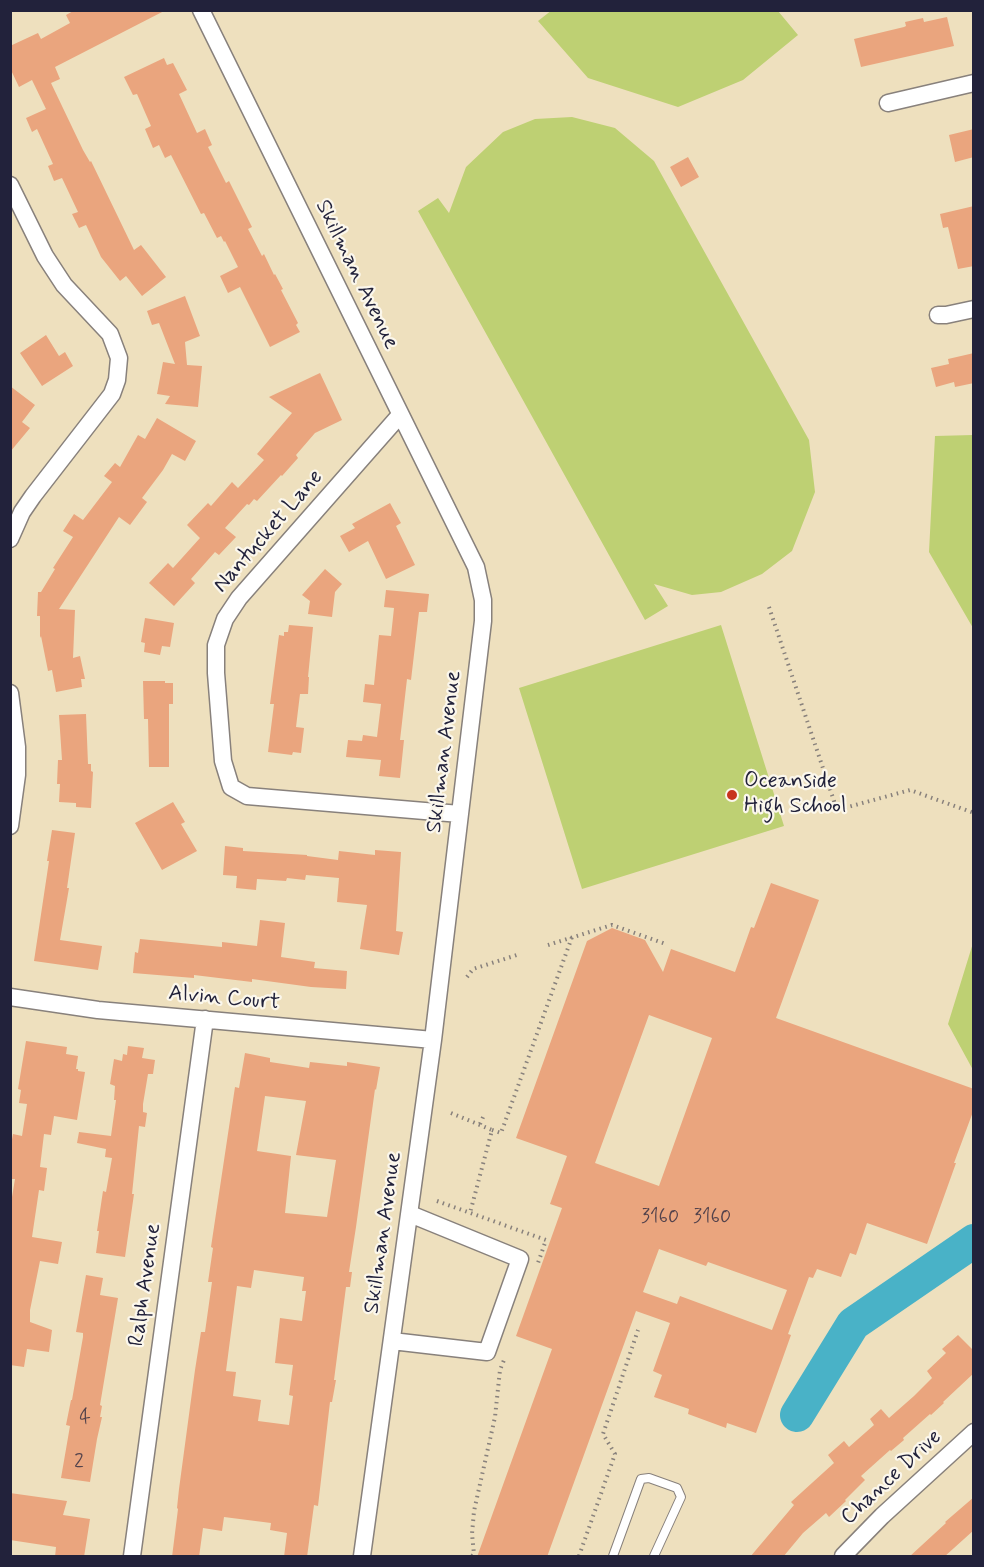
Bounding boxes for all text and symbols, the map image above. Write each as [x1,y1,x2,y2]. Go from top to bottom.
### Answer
street label: Skillman Avenue [308,196,404,354]
street label: Nantucket Lane [208,465,330,599]
street label: Skillman Avenue [422,669,468,835]
place label: Oceanside High School [744,769,847,820]
marker: Oceanside High School [725,788,739,802]
street label: Alvin Court [167,981,281,1017]
street label: Skillman Avenue [360,1150,408,1316]
house number: 3160 [641,1206,679,1230]
house number: 3160 [693,1206,731,1230]
street label: Ralph Avenue [124,1222,168,1348]
house number: 4 [79,1407,91,1431]
street label: Chance Drive [836,1425,948,1531]
house number: 2 [74,1451,84,1475]

